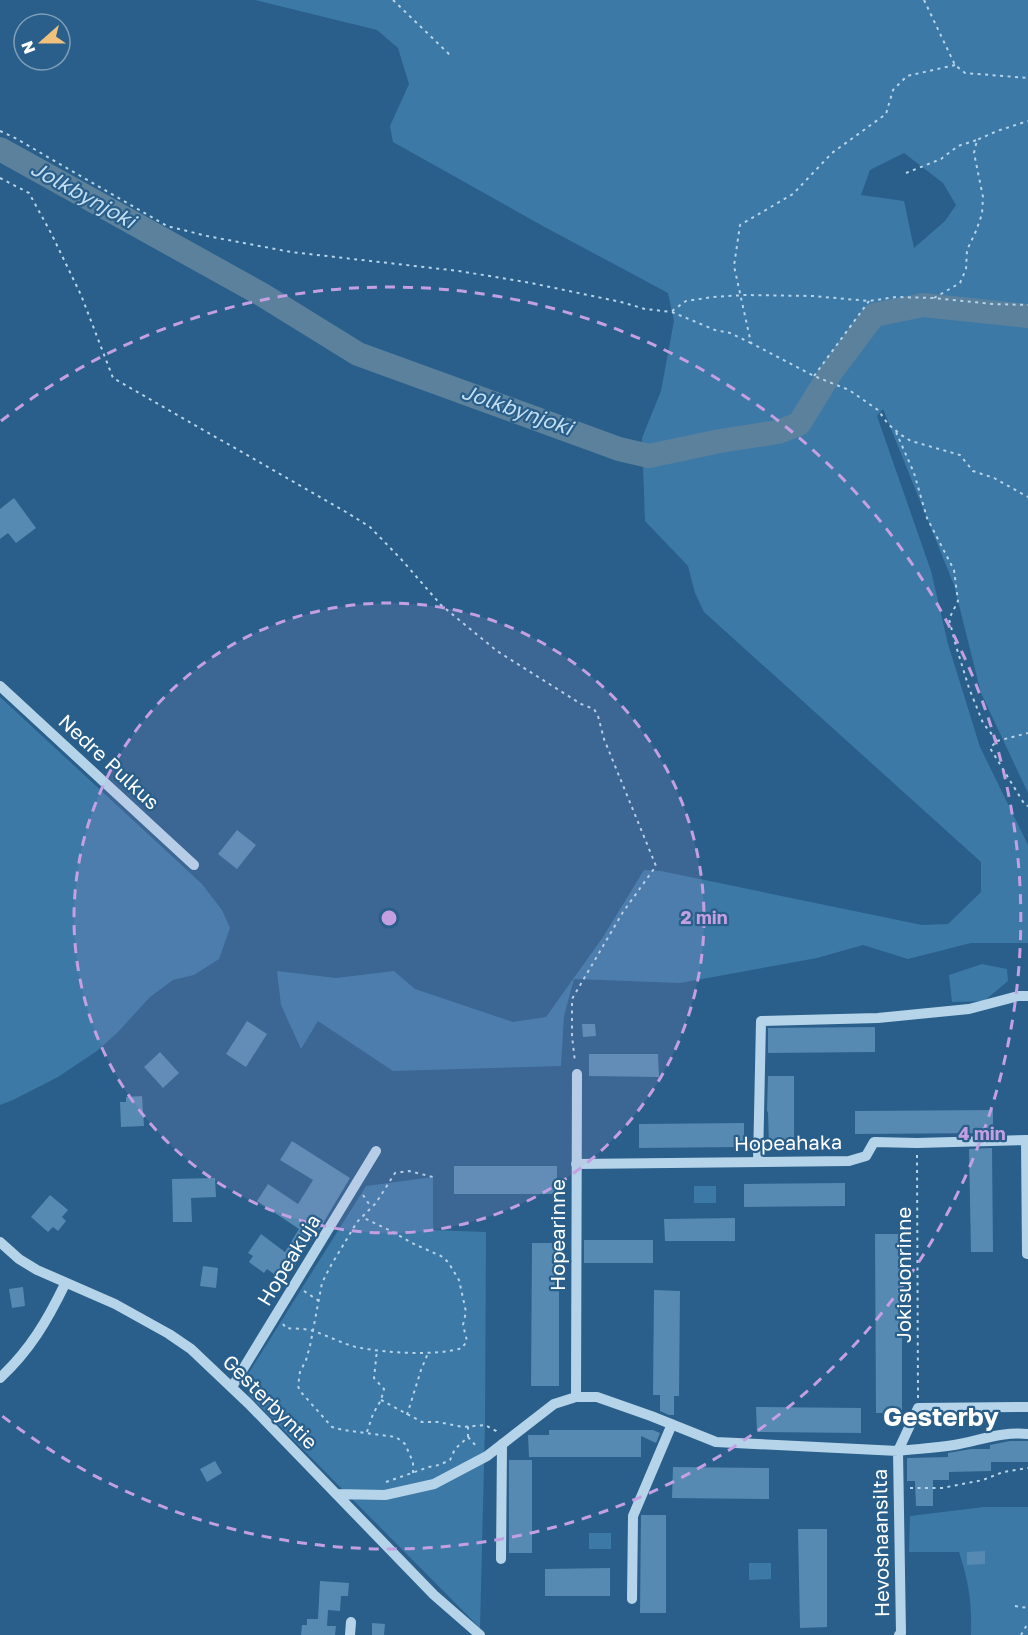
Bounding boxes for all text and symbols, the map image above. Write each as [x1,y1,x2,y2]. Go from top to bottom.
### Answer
north arrow [12,12,72,72]
text: N [16,38,40,57]
water label: Jolkbynjoki [27,155,142,235]
water label: Jolkbynjoki [458,378,579,441]
street label: Nedre Pulkus [54,709,165,814]
text: 2 min [680,906,728,928]
centre of rings [379,908,399,928]
text: 4 min [958,1122,1006,1144]
street label: Hopeahaka [734,1129,842,1155]
street label: Hopearinne [545,1179,569,1291]
street label: Jokisuonrinne [891,1207,915,1343]
street label: Hopeakuja [251,1209,325,1310]
street label: Gesterbyntie [218,1349,323,1454]
district label: Gesterby [883,1401,999,1432]
street label: Hevoshaansilta [867,1469,893,1617]

